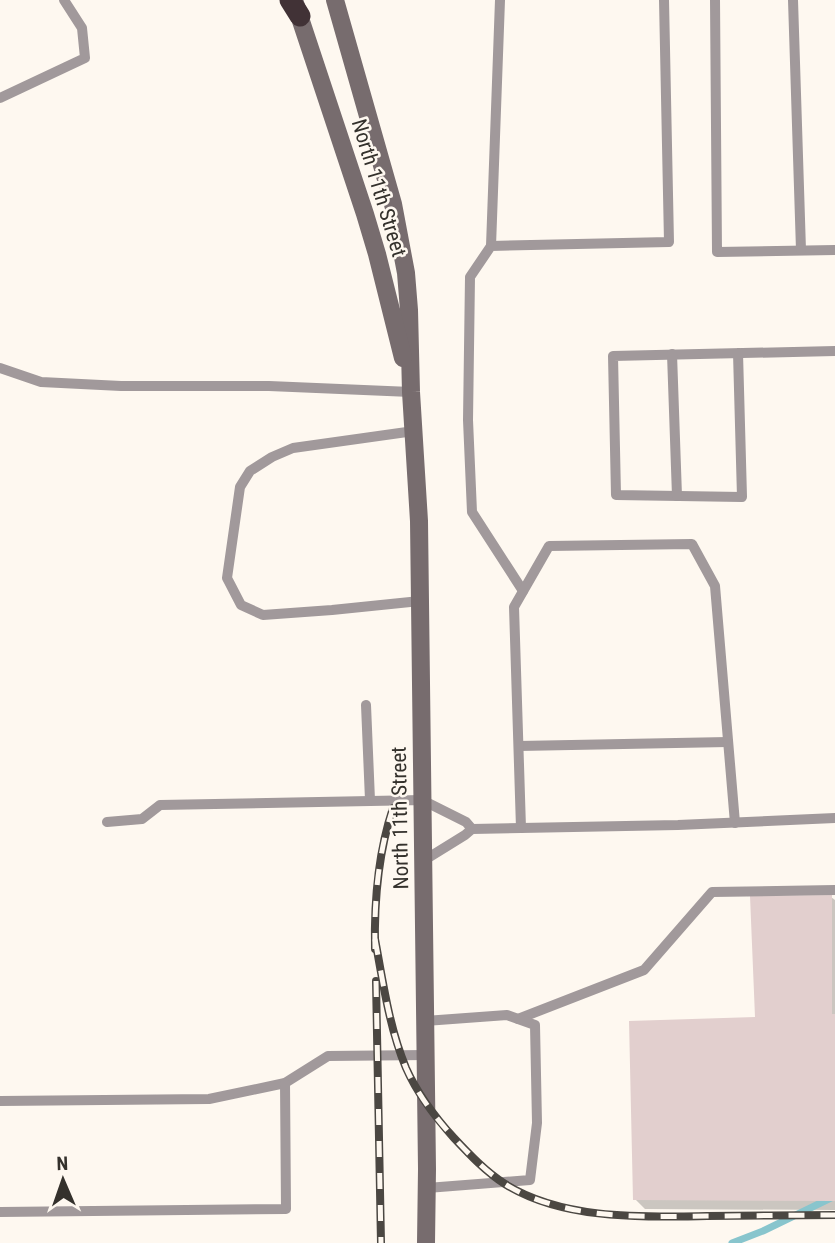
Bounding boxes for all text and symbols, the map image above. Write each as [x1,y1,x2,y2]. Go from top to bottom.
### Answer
street label: North 11th Street [347,116,411,260]
street label: North 11th Street [387,746,413,890]
north arrow [28,1145,98,1215]
text: N [56,1152,69,1175]

